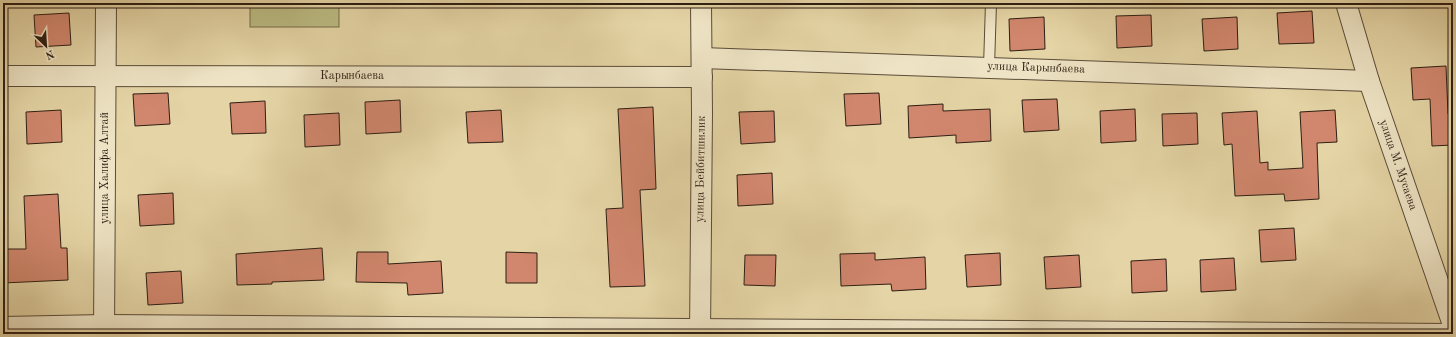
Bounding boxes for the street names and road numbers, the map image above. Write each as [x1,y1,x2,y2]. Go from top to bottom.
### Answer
street label: улица Карынбаева [987,60,1085,76]
street label: Карынбаева [320,70,384,82]
street label: улица Халифа Алтай [99,112,111,224]
street label: улица Бейбитшилик [694,116,708,222]
street label: улица М. Мусаева [1377,118,1419,212]

